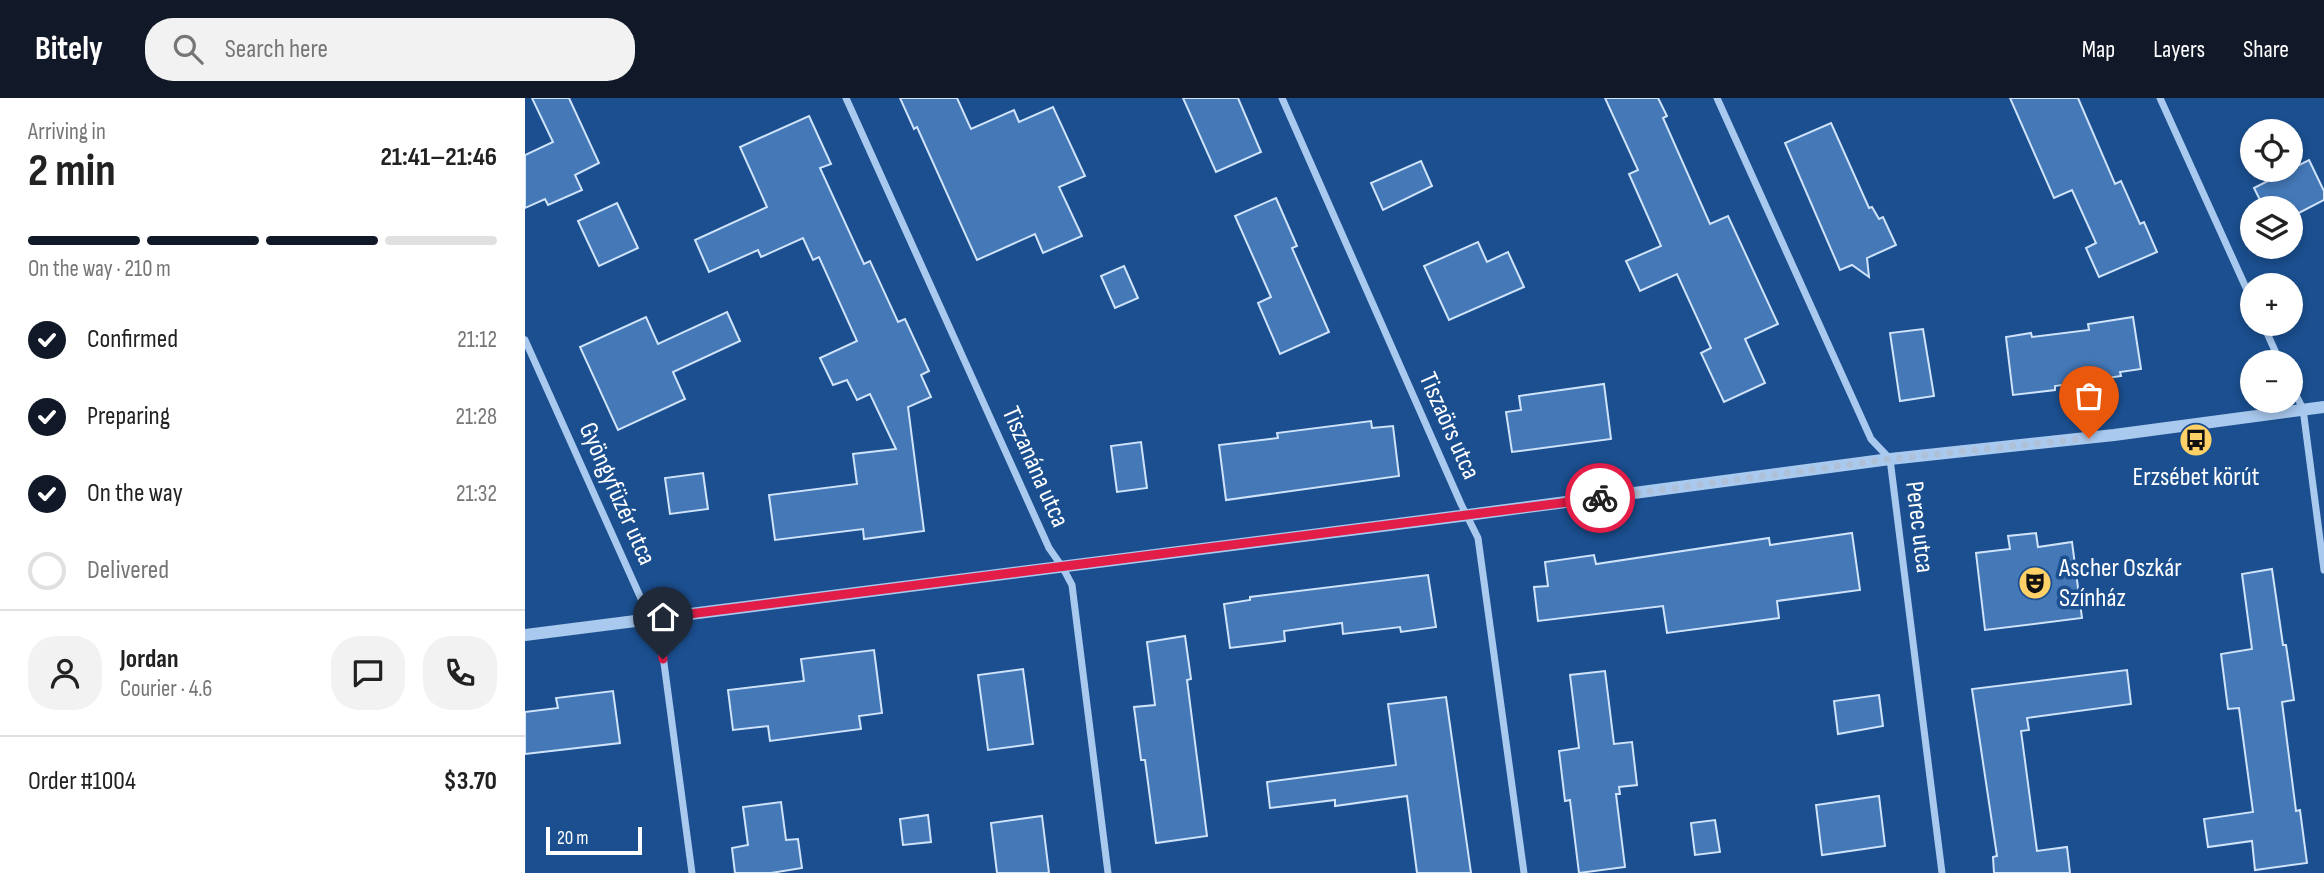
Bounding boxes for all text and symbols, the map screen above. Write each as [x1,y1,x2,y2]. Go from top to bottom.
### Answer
search box [145,18,635,81]
text: Bitely [35,29,103,69]
icon: search [169,30,207,68]
text: Search here [225,34,328,65]
text: Map [2082,35,2115,64]
text: Layers [2153,35,2205,64]
text: Share [2243,35,2289,64]
text: Arriving in [28,118,106,146]
map controls [2240,119,2303,413]
button: locate [2240,119,2303,182]
text: 21:41–21:46 [380,142,497,173]
text: 2 min [28,144,116,199]
button: layers [2240,196,2303,259]
text: On the way · 210 m [28,255,171,283]
button: + [2240,273,2303,336]
icon: check [28,321,66,359]
text: Confirmed [87,324,178,355]
text: 21:12 [457,326,497,354]
button: − [2240,350,2303,413]
pin [2059,366,2119,438]
street label: Tiszaörs utca [1412,368,1486,484]
icon: bag [2070,377,2108,415]
icon: check [28,398,66,436]
text: Preparing [87,401,170,432]
street label: Tiszanána utca [995,402,1075,532]
text: 21:28 [456,403,497,431]
street label: Gyöngyfüzér utca [572,418,662,570]
bus stop icon: Erzsébet körút [2177,421,2215,459]
place label: Erzsébet körút [2132,462,2260,493]
courier [1565,463,1635,533]
icon: check [28,475,66,513]
text: On the way [87,478,183,509]
icon: bike [1581,479,1619,517]
street label: Perec utca [1898,479,1940,575]
text: 21:32 [456,480,497,508]
place label: Ascher Oszkár Színház [2058,553,2182,614]
text: Delivered [87,555,169,586]
theatre icon: Ascher Oszkár Színház [2016,564,2054,602]
pin [633,587,693,659]
icon: home [644,598,682,636]
button: person [28,636,102,710]
button: chat [331,636,405,710]
button: phone [423,636,497,710]
text: Jordan [120,644,178,675]
text: Courier · 4.6 [120,675,212,703]
text: Order #1004 [28,766,136,797]
text: $3.70 [444,766,497,797]
scale bar [546,824,642,856]
text: 20 m [557,827,589,850]

